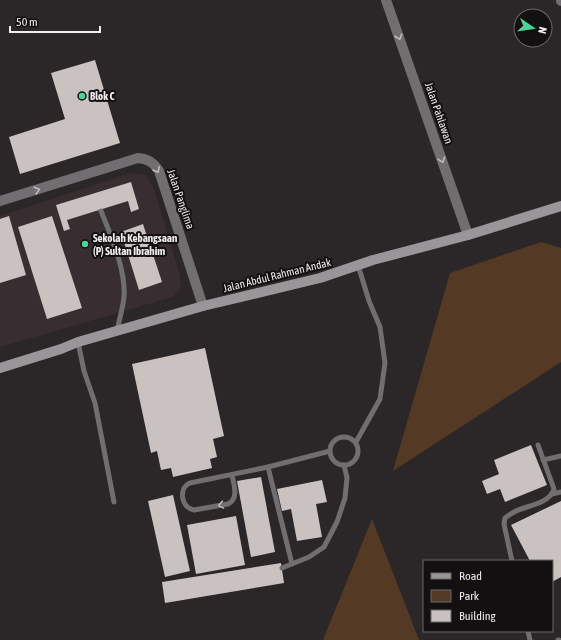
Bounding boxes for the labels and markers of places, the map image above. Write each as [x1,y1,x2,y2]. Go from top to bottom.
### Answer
place label: Blok C [90,90,115,102]
marker: Blok C [77,91,87,101]
place label: Sekolah Kebangsaan (P) Sultan Ibrahim [93,232,177,257]
marker: Sekolah Kebangsaan (P) Sultan Ibrahim [80,239,90,249]

